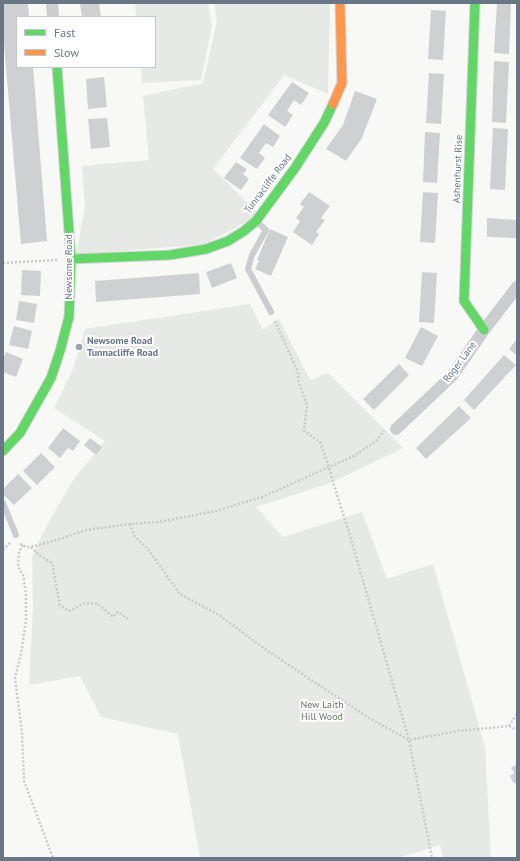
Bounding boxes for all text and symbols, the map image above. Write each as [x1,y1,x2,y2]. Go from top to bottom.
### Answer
legend [16,16,156,68]
text: Fast [54,25,75,40]
text: Slow [54,45,79,60]
street label: Ashenhurst Rise [451,135,465,203]
street label: Tunnacliffe Road [242,152,294,216]
street label: Newsome Road [63,234,75,300]
place label: Newsome Road Tunnacliffe Road [87,335,158,358]
street label: Roger Lane [441,339,479,385]
marker: Newsome Road Tunnacliffe Road [74,342,84,352]
park label: New Laith Hill Wood [300,699,344,722]

